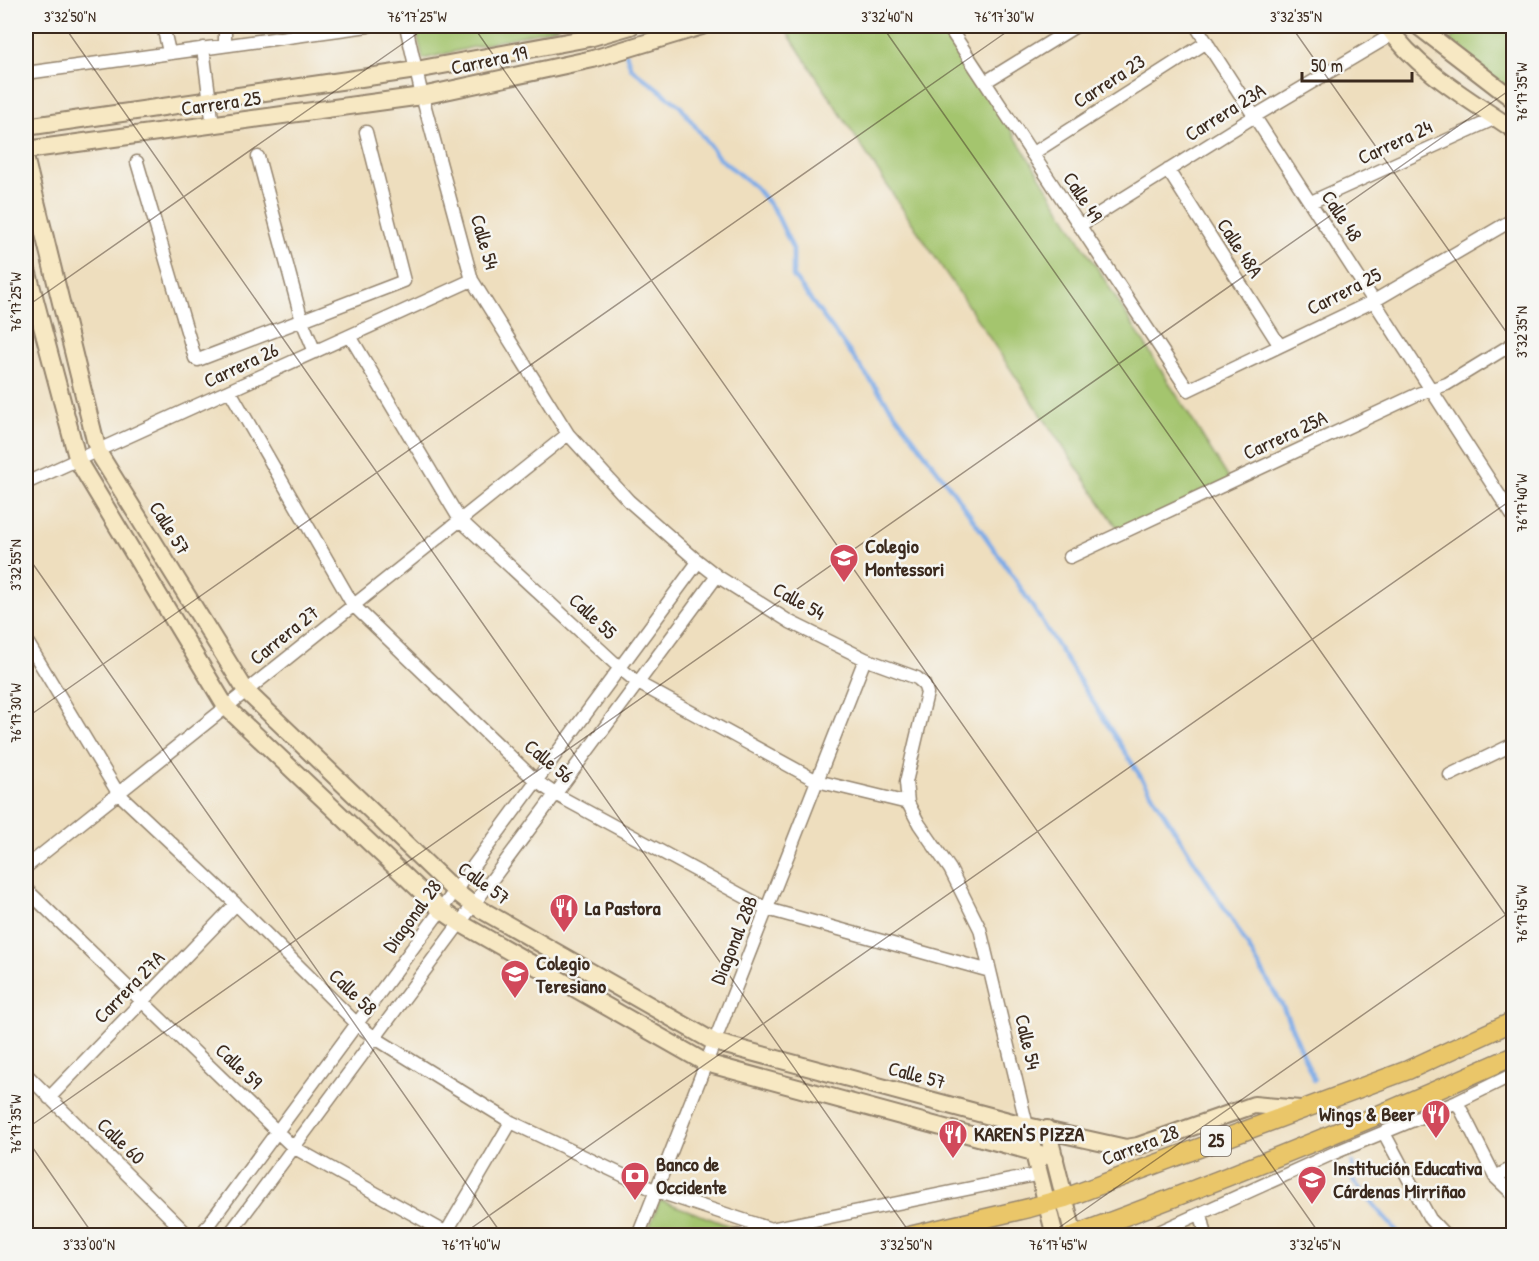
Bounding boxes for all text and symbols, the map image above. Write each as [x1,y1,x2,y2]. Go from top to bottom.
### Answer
text: 3°32'50"N [44,6,96,27]
text: 76°17'25"W [387,6,447,27]
text: 3°32'40"N [861,6,913,27]
text: 76°17'30"W [974,6,1034,27]
text: 3°32'35"N [1270,6,1322,27]
street label: Carrera 19 [448,38,529,81]
scale bar [1302,45,1412,83]
street label: Carrera 23 [1068,47,1150,114]
text: 50 m [1311,53,1343,78]
text: 76°17'35"W [1511,62,1532,122]
street label: Carrera 23A [1179,76,1270,147]
street label: Carrera 25 [179,83,263,121]
street label: Carrera 24 [1353,113,1436,171]
street label: Calle 49 [1057,166,1110,227]
street label: Calle 48 [1316,185,1369,247]
street label: Calle 54 [465,211,506,272]
street label: Calle 48A [1211,213,1270,283]
street label: Carrera 25 [1302,260,1386,321]
text: 76°17'25"W [5,272,26,332]
text: 3°32'35"N [1511,306,1532,358]
street label: Carrera 26 [199,335,283,394]
street label: Carrera 25A [1238,403,1331,466]
text: 76°17'40"W [1511,473,1532,532]
street label: Calle 57 [144,496,197,560]
place label: Colegio Montessori [865,532,944,582]
text: 3°32'55"N [5,539,26,591]
school or university icon: Colegio Montessori [828,542,860,584]
street label: Calle 54 [768,575,830,626]
street label: Calle 55 [563,586,624,645]
street label: Carrera 27 [243,598,324,671]
text: 76°17'30"W [5,683,26,743]
street label: Calle 56 [519,732,580,789]
street label: Calle 57 [453,855,516,911]
street label: Diagonal 28 [376,874,447,957]
text: 76°17'45"W [1511,884,1532,943]
street label: Diagonal 28B [703,891,764,988]
restaurant icon: La Pastora [548,892,580,934]
place label: La Pastora [585,894,661,921]
street label: Carrera 27A [87,944,170,1029]
place label: Colegio Teresiano [535,949,606,999]
school or university icon: Colegio Teresiano [499,958,531,1000]
street label: Calle 58 [323,962,383,1021]
street label: Calle 54 [1009,1012,1048,1072]
street label: Calle 59 [210,1037,269,1095]
street label: Calle 57 [885,1054,949,1095]
text: 76°17'35"W [5,1094,26,1154]
restaurant icon: Wings & Beer [1420,1098,1452,1140]
place label: Wings & Beer [1319,1100,1415,1128]
street label: Calle 60 [91,1111,151,1170]
restaurant icon: KAREN'S PIZZA [937,1118,969,1160]
street label: Carrera 28 [1097,1118,1182,1172]
place label: KAREN'S PIZZA [974,1120,1084,1147]
road number: 25 [1201,1126,1231,1156]
place label: Banco de Occidente [656,1150,727,1200]
place label: Institución Educativa Cárdenas Mirriñao [1333,1154,1482,1204]
bank icon: Banco de Occidente [619,1160,651,1202]
school or university icon: Institución Educativa Cárdenas Mirriñao [1296,1164,1328,1206]
text: 3°33'00"N [63,1234,115,1255]
text: 76°17'40"W [442,1234,501,1255]
text: 3°32'50"N [880,1234,932,1255]
text: 76°17'45"W [1029,1234,1088,1255]
text: 3°32'45"N [1290,1234,1340,1255]

